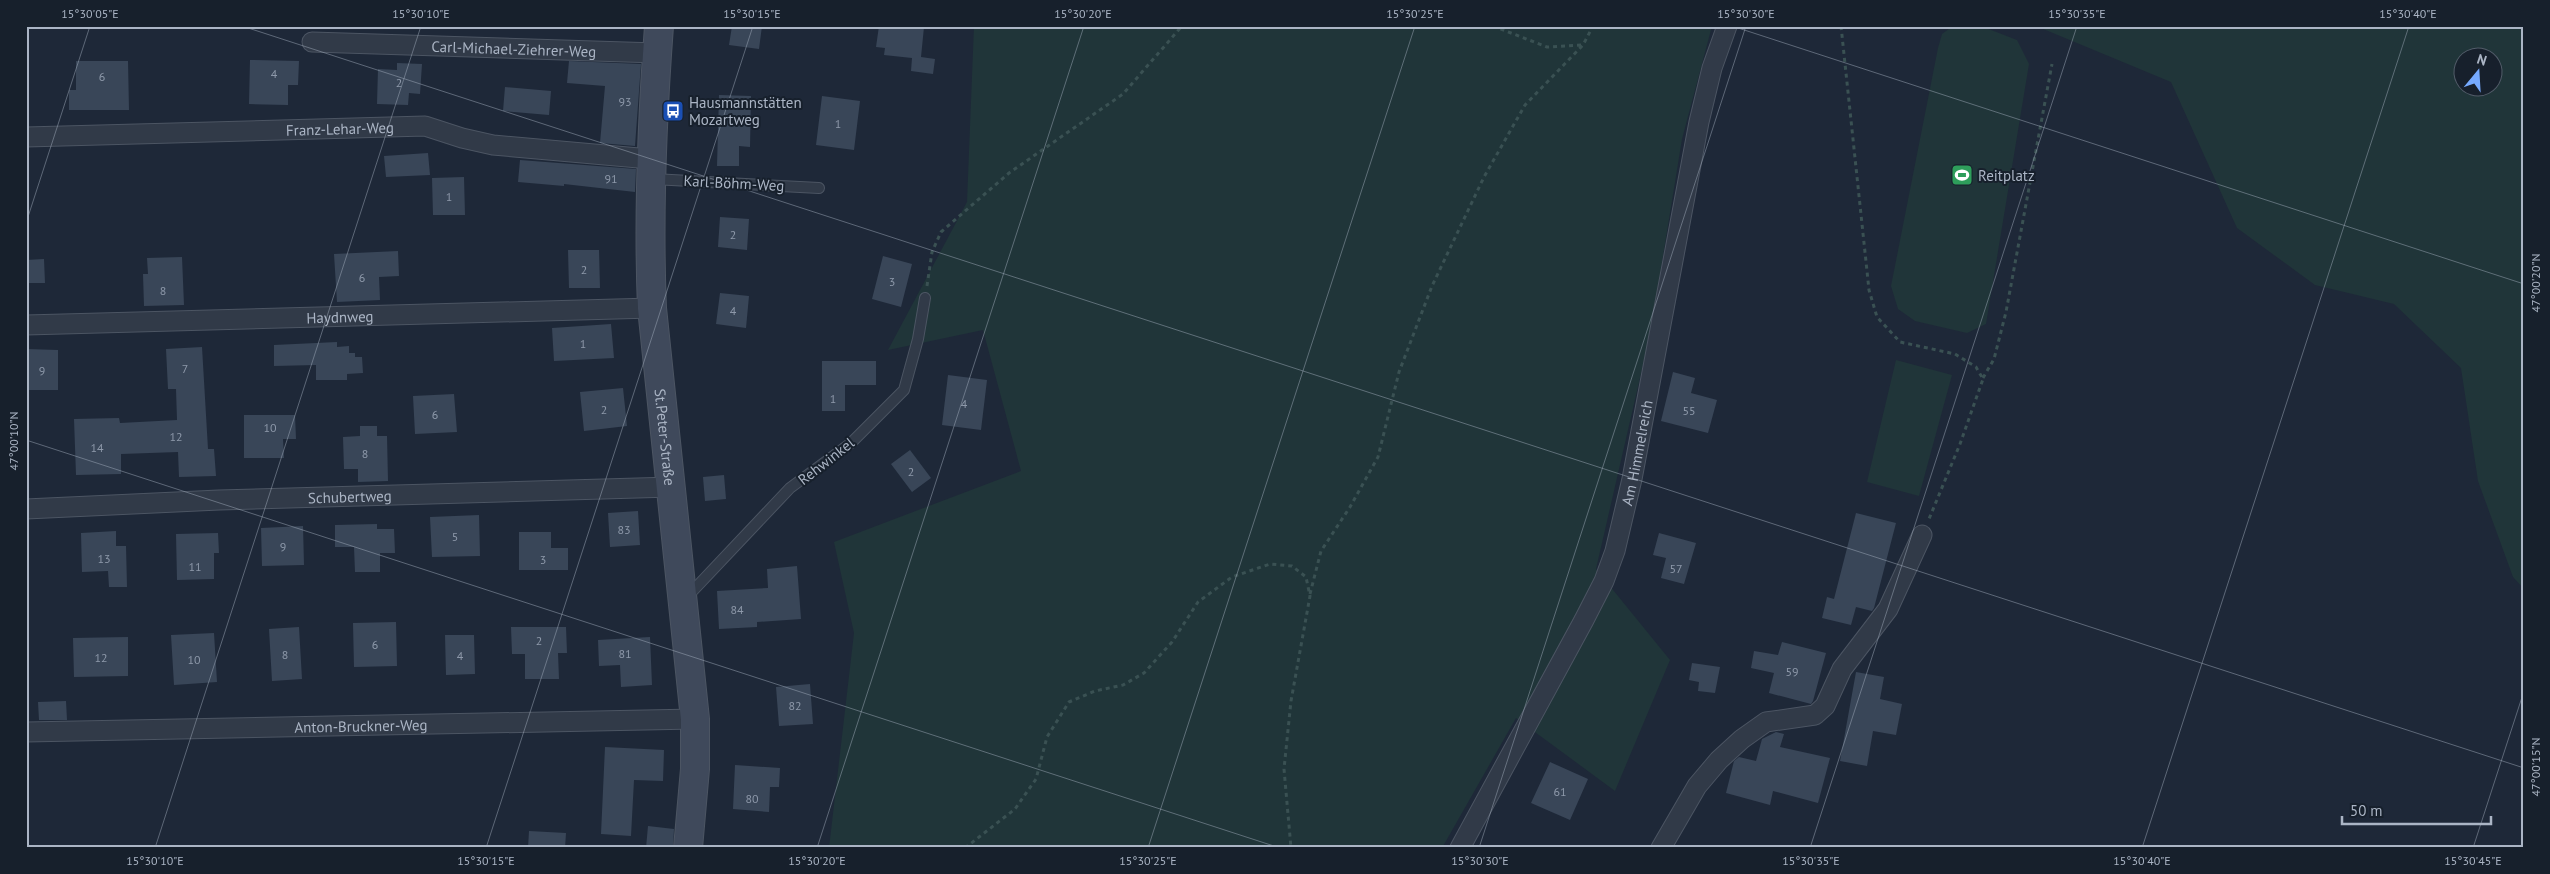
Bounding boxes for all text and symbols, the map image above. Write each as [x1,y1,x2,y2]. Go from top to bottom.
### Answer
text: 15°30'05"E [61,6,119,21]
text: 15°30'10"E [392,6,450,21]
text: 15°30'15"E [723,6,781,21]
text: 15°30'20"E [1054,6,1112,21]
text: 15°30'25"E [1386,6,1444,21]
text: 15°30'30"E [1717,6,1775,21]
text: 15°30'35"E [2048,6,2106,21]
text: 15°30'40"E [2379,6,2437,21]
street label: Carl-Michael-Ziehrer-Weg [431,36,597,61]
north arrow [2452,48,2502,98]
text: N [2475,50,2489,70]
house number: 4 [271,66,278,81]
house number: 6 [99,69,105,84]
house number: 2 [396,75,402,90]
place label: Hausmannstätten Mozartweg [689,93,802,129]
house number: 93 [618,94,632,109]
bus stop icon: Hausmannstätten Mozartweg [661,99,685,123]
house number: 1 [835,116,841,131]
street label: Franz-Lehar-Weg [286,117,394,139]
sports icon: Reitplatz [1950,163,1974,187]
place label: Reitplatz [1978,166,2035,185]
house number: 91 [604,171,618,186]
street label: Karl-Böhm-Weg [683,171,785,195]
house number: 1 [446,189,452,204]
house number: 2 [730,227,736,242]
text: 47°00'20"N [2528,253,2543,313]
house number: 2 [581,262,587,277]
house number: 6 [359,270,365,285]
house number: 3 [889,274,895,289]
house number: 8 [160,283,166,298]
house number: 4 [730,303,737,318]
street label: Haydnweg [306,306,374,327]
house number: 1 [580,336,586,351]
house number: 7 [182,361,188,376]
house number: 9 [39,363,45,378]
street label: St.Peter-Straße [651,388,680,486]
house number: 1 [830,391,836,406]
house number: 4 [961,396,968,411]
street label: Am Himmelreich [1617,398,1656,507]
house number: 2 [601,402,607,417]
house number: 55 [1682,403,1696,418]
house number: 6 [432,407,438,422]
text: 47°00'10"N [6,411,21,471]
house number: 10 [263,420,277,435]
house number: 12 [169,429,183,444]
street label: Rehwinkel [794,433,858,489]
house number: 14 [90,440,104,455]
house number: 8 [362,446,368,461]
house number: 2 [908,464,914,479]
street label: Schubertweg [308,486,392,507]
house number: 83 [617,522,631,537]
house number: 5 [452,529,458,544]
house number: 9 [280,539,286,554]
house number: 13 [97,551,111,566]
house number: 3 [540,552,546,567]
house number: 11 [188,559,202,574]
house number: 57 [1669,561,1683,576]
house number: 84 [730,602,744,617]
house number: 2 [536,633,542,648]
house number: 6 [372,637,378,652]
house number: 81 [618,646,632,661]
house number: 8 [282,647,288,662]
house number: 4 [457,648,464,663]
house number: 12 [94,650,108,665]
house number: 10 [187,652,201,667]
house number: 59 [1785,664,1799,679]
house number: 82 [788,698,802,713]
street label: Anton-Bruckner-Weg [294,715,428,736]
text: 47°00'15"N [2528,737,2543,797]
house number: 61 [1553,784,1567,799]
house number: 80 [745,791,759,806]
scale bar [2342,794,2491,826]
text: 50 m [2350,801,2383,820]
text: 15°30'10"E [126,853,184,868]
text: 15°30'15"E [457,853,515,868]
text: 15°30'20"E [788,853,846,868]
text: 15°30'25"E [1119,853,1177,868]
text: 15°30'30"E [1451,853,1509,868]
text: 15°30'35"E [1782,853,1840,868]
text: 15°30'40"E [2113,853,2171,868]
text: 15°30'45"E [2444,853,2502,868]

